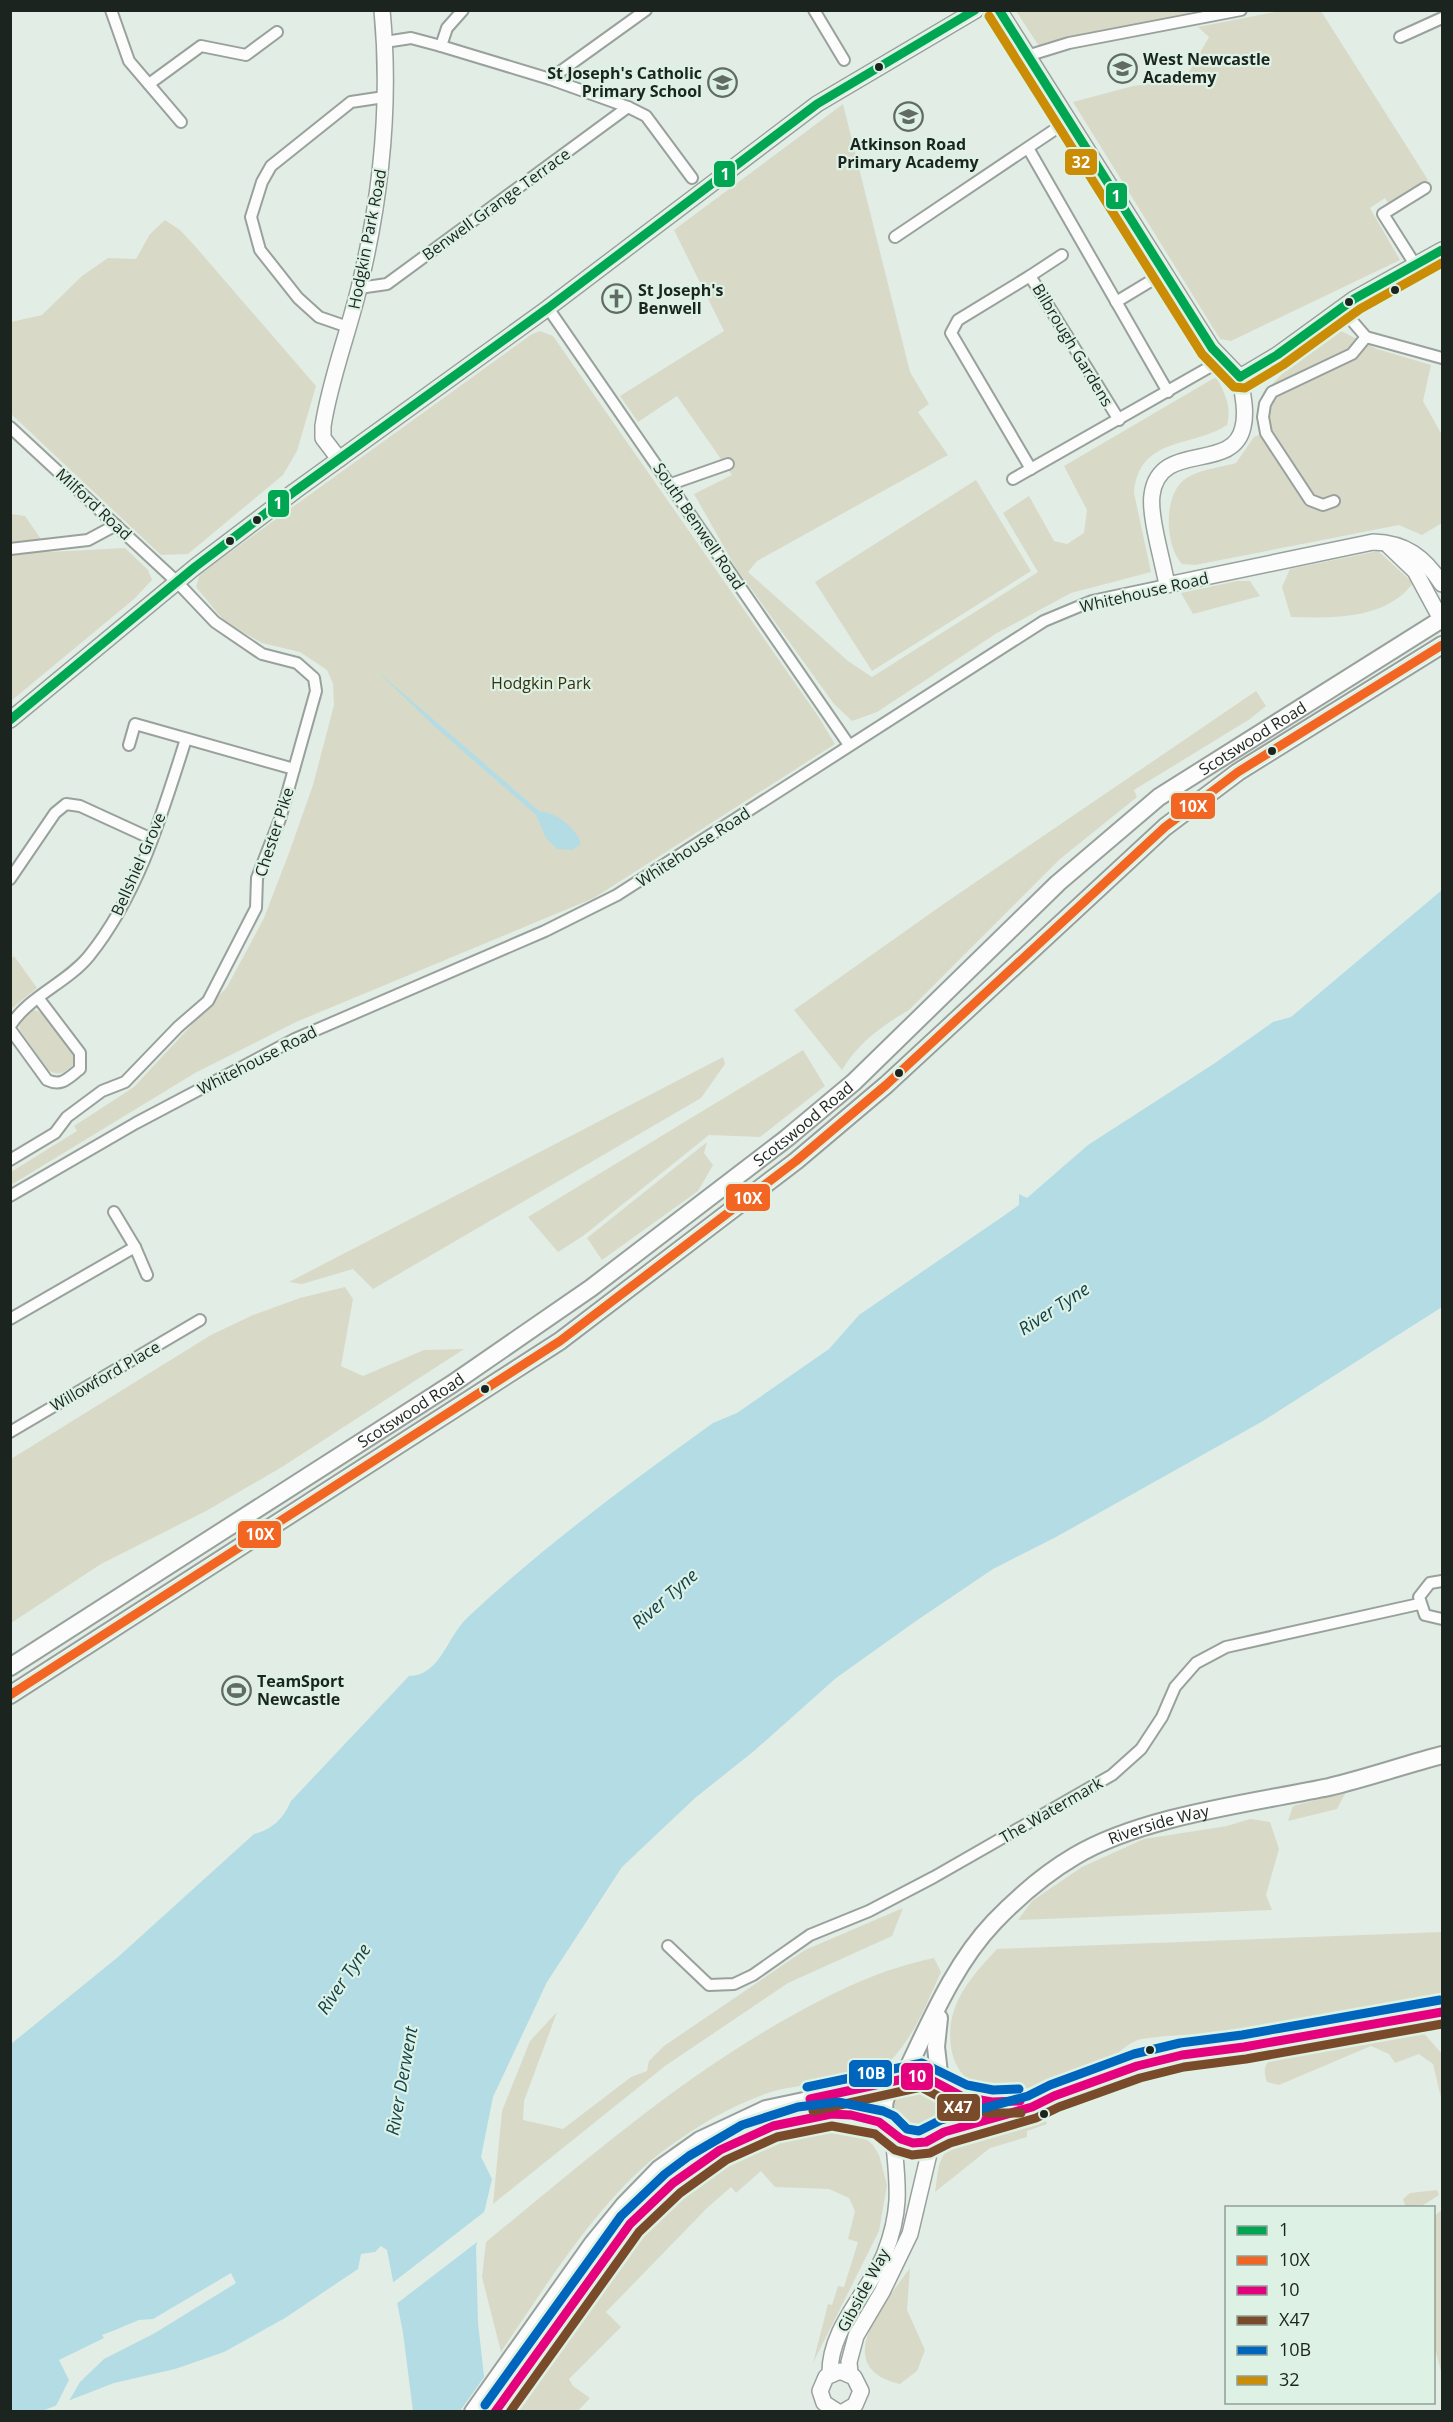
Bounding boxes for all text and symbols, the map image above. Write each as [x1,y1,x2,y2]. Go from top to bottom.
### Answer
place label: West Newcastle Academy [1143,48,1270,88]
school or university icon: West Newcastle Academy [1106,52,1138,84]
unlabelled marker [873,61,885,73]
place label: St Joseph's Catholic Primary School [547,62,702,102]
school or university icon: St Joseph's Catholic Primary School [707,66,739,98]
school or university icon: Atkinson Road Primary Academy [892,100,924,132]
place label: Atkinson Road Primary Academy [837,133,980,173]
street label: Benwell Grange Terrace [418,143,574,265]
line badge: 32 [1064,148,1098,176]
text: 32 [1072,151,1090,173]
line badge: 1 [713,160,736,188]
text: 1 [720,163,730,185]
street label: Hodgkin Park Road [343,167,391,311]
line badge: 1 [1105,182,1128,210]
text: 1 [1111,185,1121,207]
place label: St Joseph's Benwell [638,279,723,319]
street label: Bilbrough Gardens [1027,279,1119,411]
church icon: St Joseph's Benwell [601,283,633,315]
unlabelled marker [1389,284,1401,296]
unlabelled marker [1343,296,1355,308]
street label: South Benwell Road [648,458,750,594]
street label: Milford Road [51,463,137,545]
line badge: 1 [267,489,290,518]
text: 1 [273,492,283,514]
unlabelled marker [251,514,263,526]
unlabelled marker [224,535,236,547]
street label: Whitehouse Road [1077,566,1211,618]
park label: Hodgkin Park [491,672,591,694]
street label: Scotswood Road [1195,696,1311,780]
unlabelled marker [1266,745,1278,757]
street label: Chester Pike [249,784,299,880]
line badge: 10X [1170,792,1216,820]
text: 10X [1179,795,1208,817]
street label: Whitehouse Road [632,802,754,892]
street label: Bellshiel Grove [105,809,171,919]
street label: Whitehouse Road [193,1020,321,1100]
unlabelled marker [893,1067,905,1079]
street label: Scotswood Road [748,1076,858,1171]
line badge: 10X [725,1183,771,1212]
text: 10X [734,1187,763,1209]
water label: River Tyne [1013,1276,1094,1340]
street label: Willowford Place [46,1336,164,1416]
street label: Scotswood Road [353,1368,469,1453]
unlabelled marker [479,1383,491,1395]
line badge: 10X [237,1520,282,1549]
text: 10X [246,1523,275,1545]
water label: River Tyne [626,1563,703,1634]
place label: TeamSport Newcastle [257,1670,344,1710]
sports icon: TeamSport Newcastle [220,1674,252,1706]
street label: The Watermark [996,1771,1107,1848]
street label: Riverside Way [1105,1799,1212,1849]
water label: River Tyne [311,1938,376,2019]
water label: River Derwent [380,2023,423,2137]
unlabelled marker [1144,2044,1156,2056]
line badge: 10B [848,2059,893,2088]
text: 10B [856,2062,886,2084]
line badge: 10 [900,2062,934,2091]
text: 10 [908,2065,926,2087]
line badge: X47 [936,2093,981,2122]
text: X47 [944,2096,972,2118]
unlabelled marker [1038,2108,1050,2120]
legend [1225,2206,1435,2404]
text: 1 [1279,2217,1289,2241]
street label: Gibside Way [832,2243,895,2336]
text: 10X [1279,2247,1311,2271]
text: 10 [1279,2277,1300,2301]
text: X47 [1279,2307,1310,2331]
text: 10B [1279,2337,1311,2361]
text: 32 [1279,2367,1300,2391]

